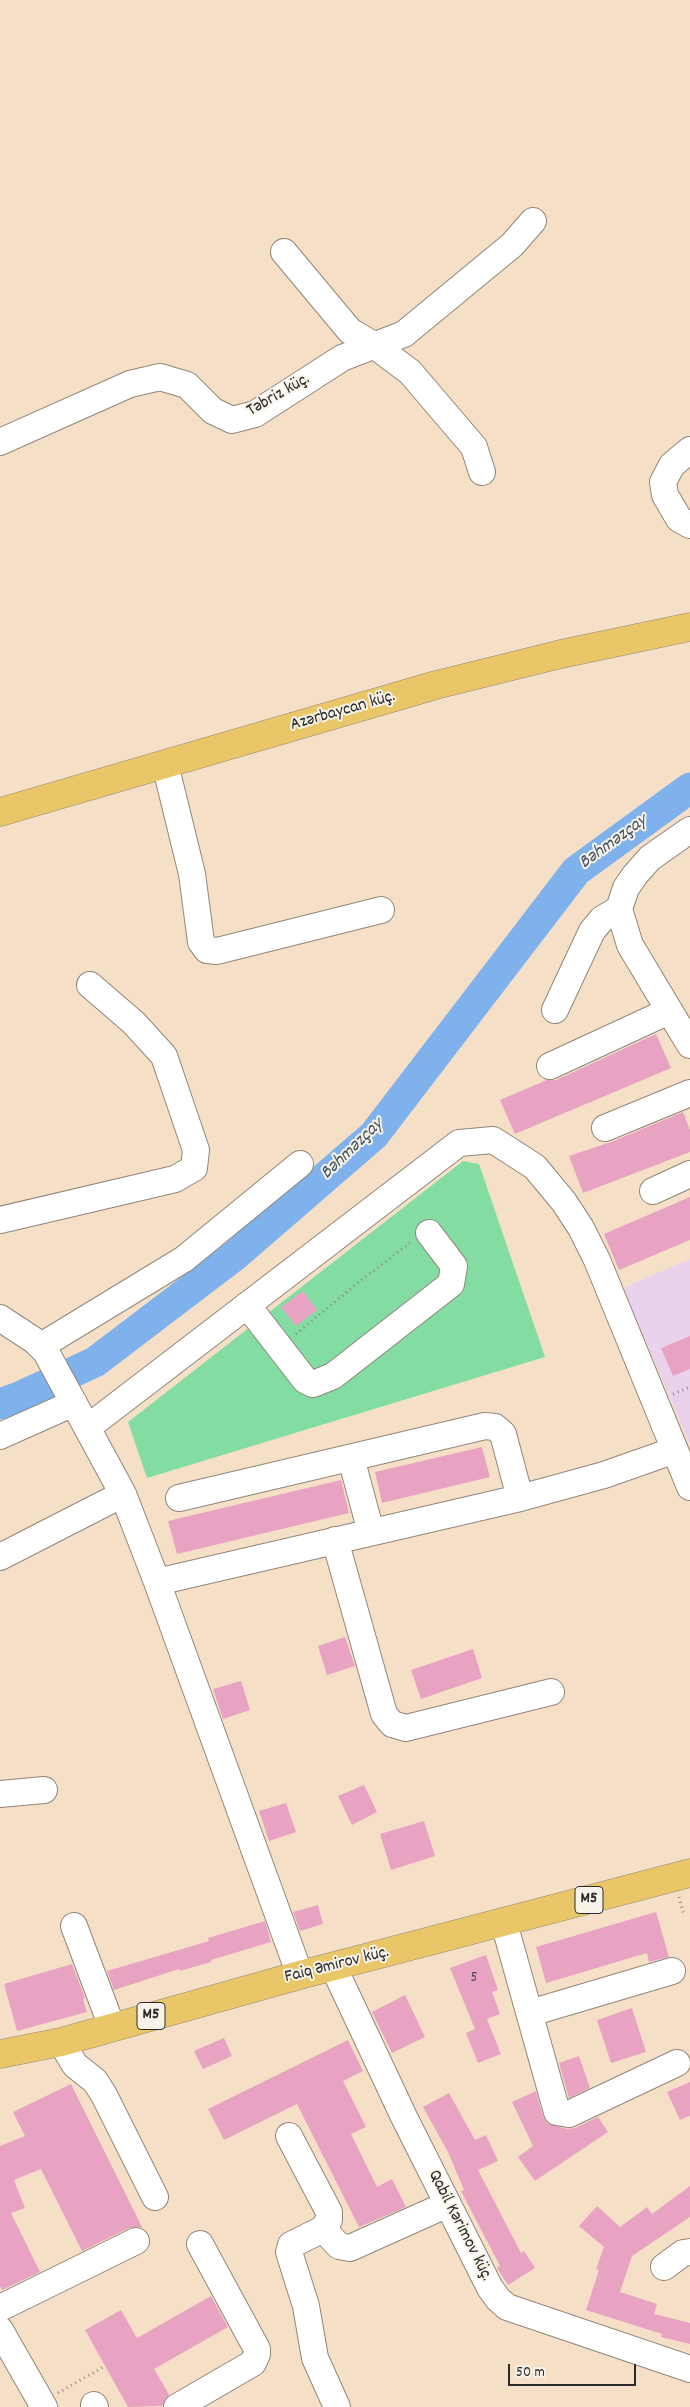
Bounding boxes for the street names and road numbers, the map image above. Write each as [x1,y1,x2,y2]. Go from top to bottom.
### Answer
street label: Təbriz küç. [244,369,314,423]
street label: Azərbaycan küç. [288,687,398,737]
road number: M5 [575,1886,603,1914]
street label: Faiq Əmirov küç. [283,1943,391,1989]
road number: M5 [137,2002,165,2030]
street label: Qabil Kərimov küç. [422,2167,496,2285]

